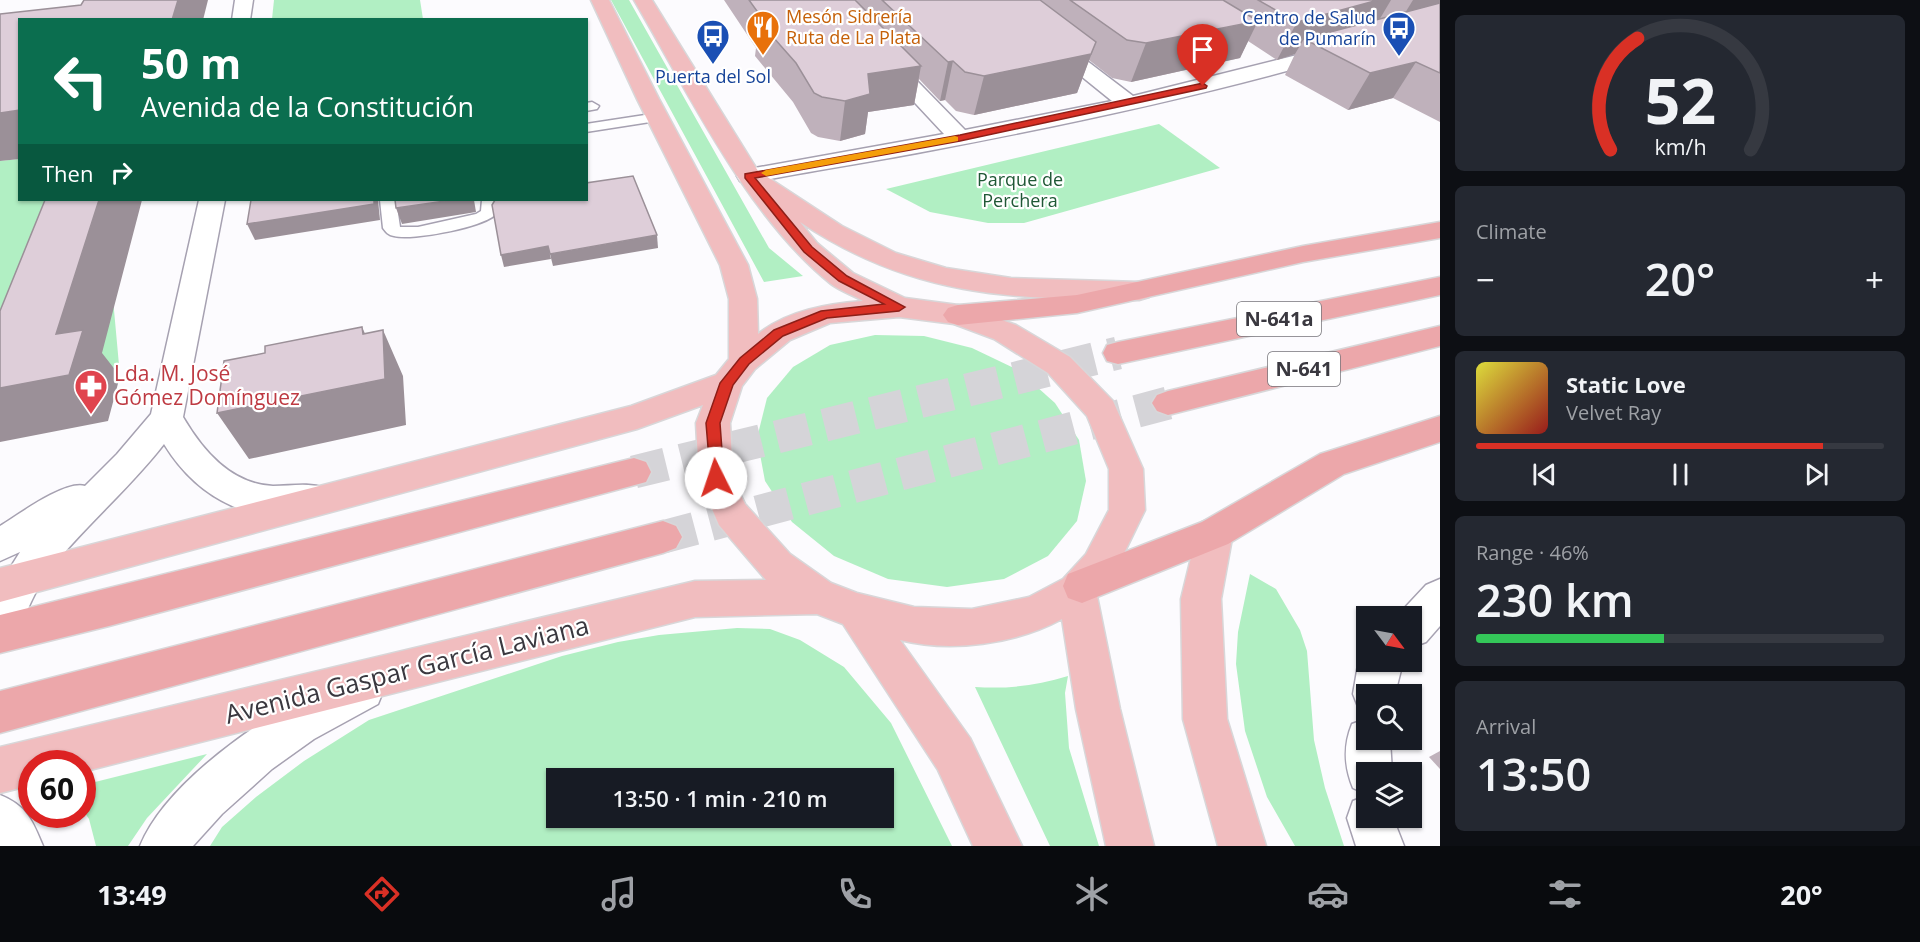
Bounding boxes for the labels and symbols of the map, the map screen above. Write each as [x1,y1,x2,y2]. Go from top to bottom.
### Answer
place label: Mesón Sidrería Ruta de La Plata [786,4,921,49]
place label: Centro de Salud de Pumarín [1242,5,1376,50]
restaurant icon: Mesón Sidrería Ruta de La Plata [745,9,781,56]
bus stop icon: Centro de Salud de Pumarín [1381,10,1417,57]
bus stop icon: Puerta del Sol [695,18,731,65]
pin [1177,24,1228,86]
place label: Puerta del Sol [655,64,771,88]
park label: Parque de Perchera [977,167,1063,212]
road number: N-641a [1237,302,1321,336]
road number: N-641 [1268,352,1340,386]
place label: Lda. M. José Gómez Domínguez [114,359,300,411]
pharmacy icon: Lda. M. José Gómez Domínguez [73,368,109,415]
position arrow [684,446,748,510]
street label: Avenida Gaspar García Laviana [221,606,592,732]
north arrow [1356,606,1422,672]
speed limit sign: 60 [18,750,96,828]

